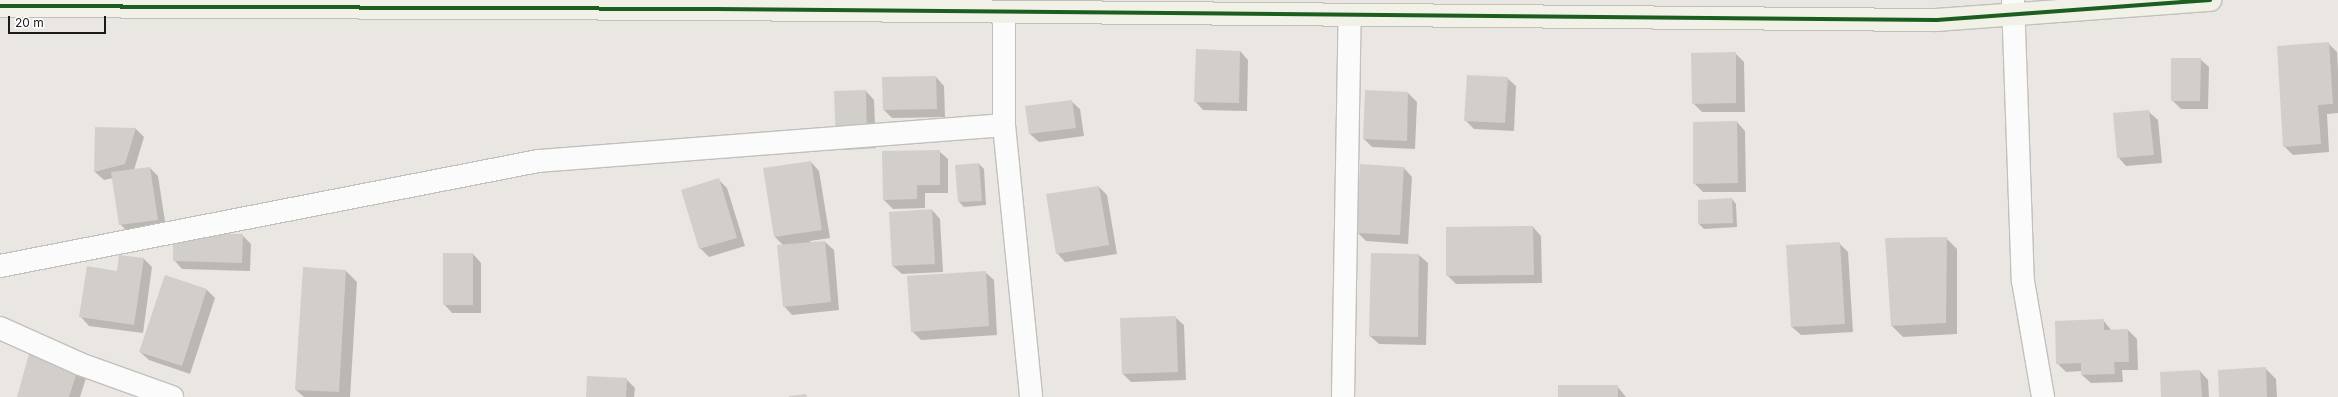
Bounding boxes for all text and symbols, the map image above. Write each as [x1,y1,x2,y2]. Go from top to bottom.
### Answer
scale bar [10,8,108,34]
text: 20 m [15,15,44,30]

